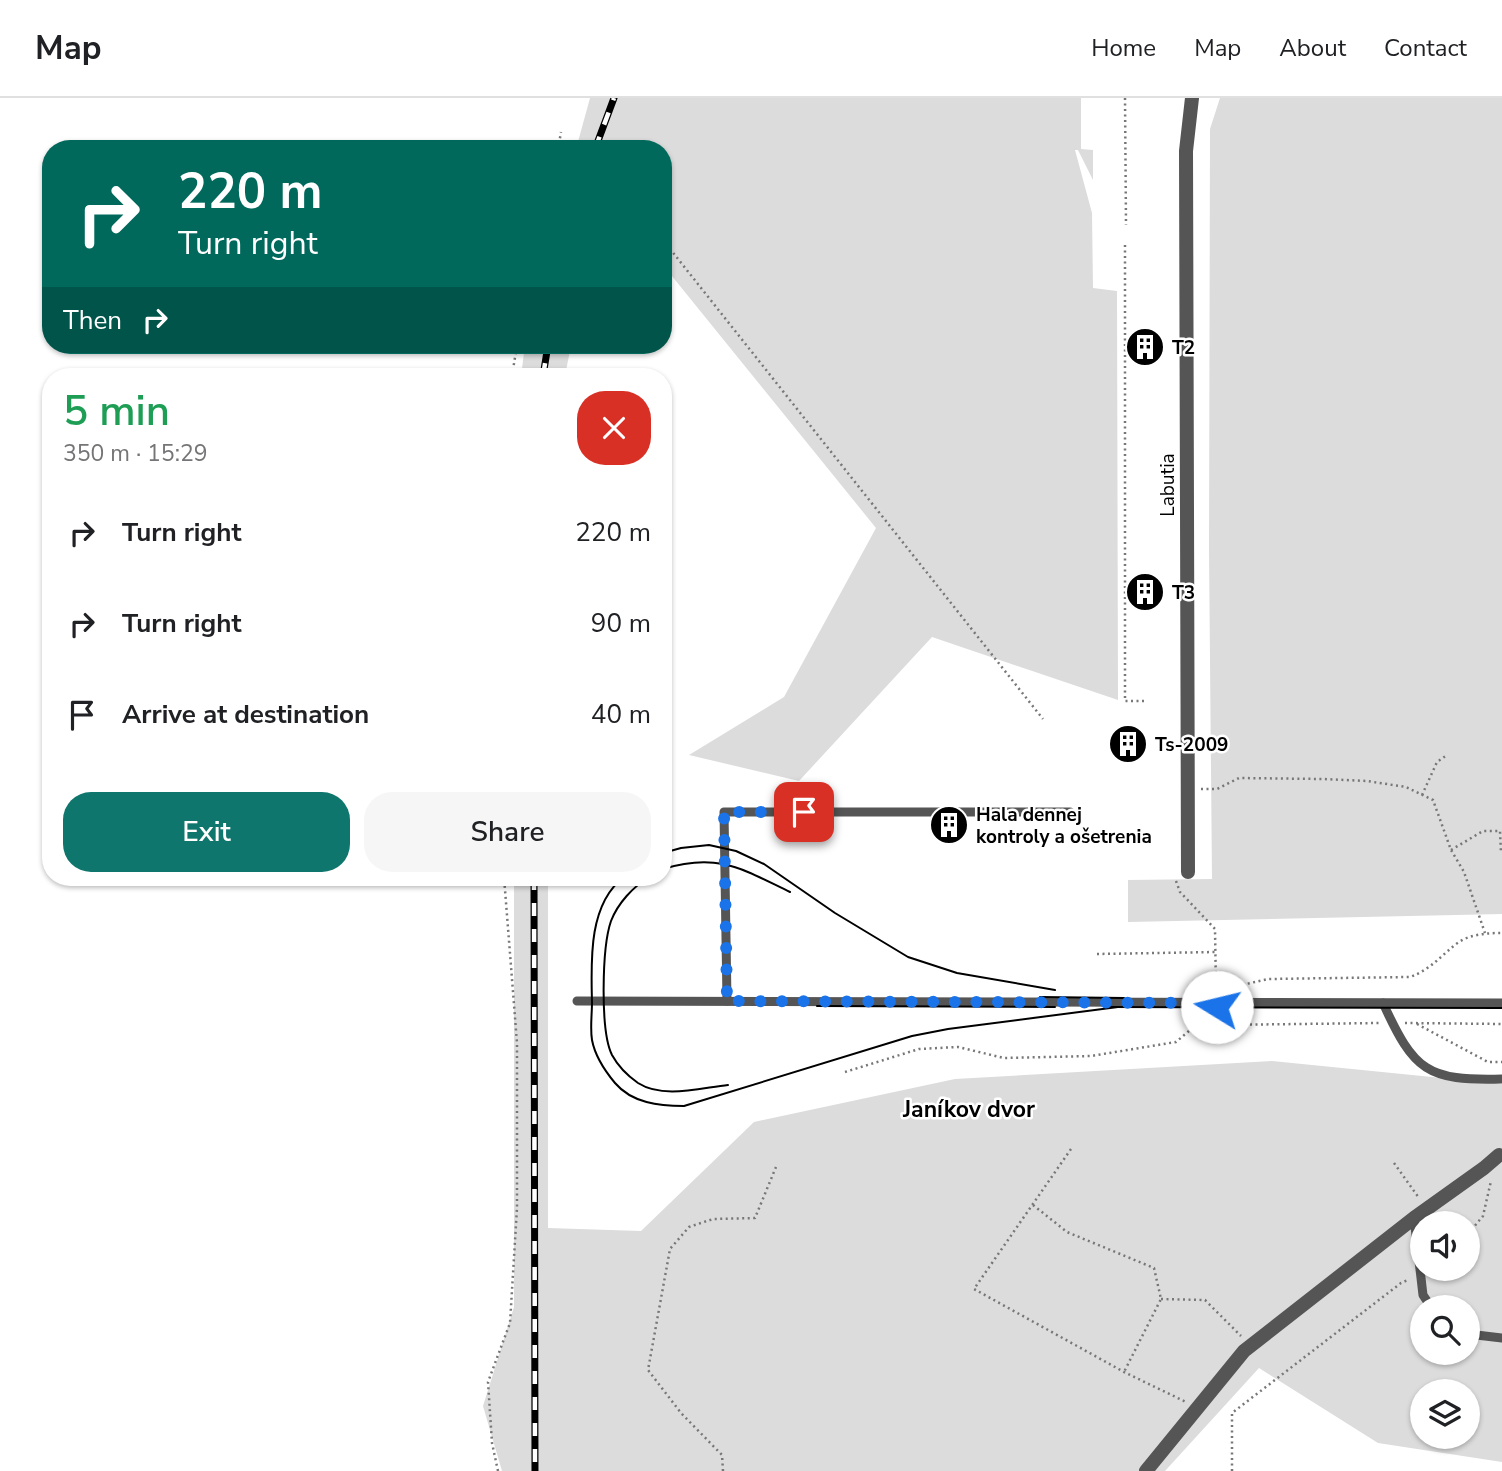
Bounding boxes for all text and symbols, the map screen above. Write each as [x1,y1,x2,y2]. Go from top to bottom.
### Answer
text: Map [35,26,102,71]
text: Home [1091,32,1156,64]
text: Map [1194,32,1241,64]
text: About [1279,32,1346,64]
text: Contact [1384,32,1467,64]
text: 220 m [178,158,322,225]
icon: right [63,168,154,259]
text: Turn right [178,222,318,265]
icon: right [136,301,174,339]
text: Then [63,303,122,338]
building icon: T2 [1124,326,1166,368]
place label: T2 [1172,335,1195,361]
text: 5 min [63,383,170,440]
button: close [577,391,651,465]
text: 350 m · 15:29 [63,438,208,469]
street label: Labutia [1155,453,1181,517]
icon: right [63,514,101,552]
text: Turn right [122,515,241,550]
text: 220 m [575,515,651,550]
building icon: T3 [1124,571,1166,613]
place label: T3 [1172,580,1195,606]
icon: right [63,605,101,643]
text: Turn right [122,606,241,641]
text: 90 m [591,606,651,641]
icon: arrive [63,696,101,734]
text: Arrive at destination [122,697,369,732]
text: 40 m [591,697,651,732]
building icon: Ts-2009 [1107,723,1149,765]
place label: Ts-2009 [1155,732,1228,758]
pin [774,782,834,842]
button: Exit [63,792,350,872]
button: Share [364,792,651,872]
icon: arrive [785,793,823,831]
place label: Hala dennej kontroly a ošetrenia [976,802,1152,850]
building icon: Hala dennej kontroly a ošetrenia [928,804,970,846]
position arrow [1180,970,1254,1044]
district label: Janíkov dvor [902,1094,1035,1125]
map controls [1410,1211,1480,1449]
button: sound [1410,1211,1480,1281]
button: search [1410,1295,1480,1365]
button: layers [1410,1379,1480,1449]

